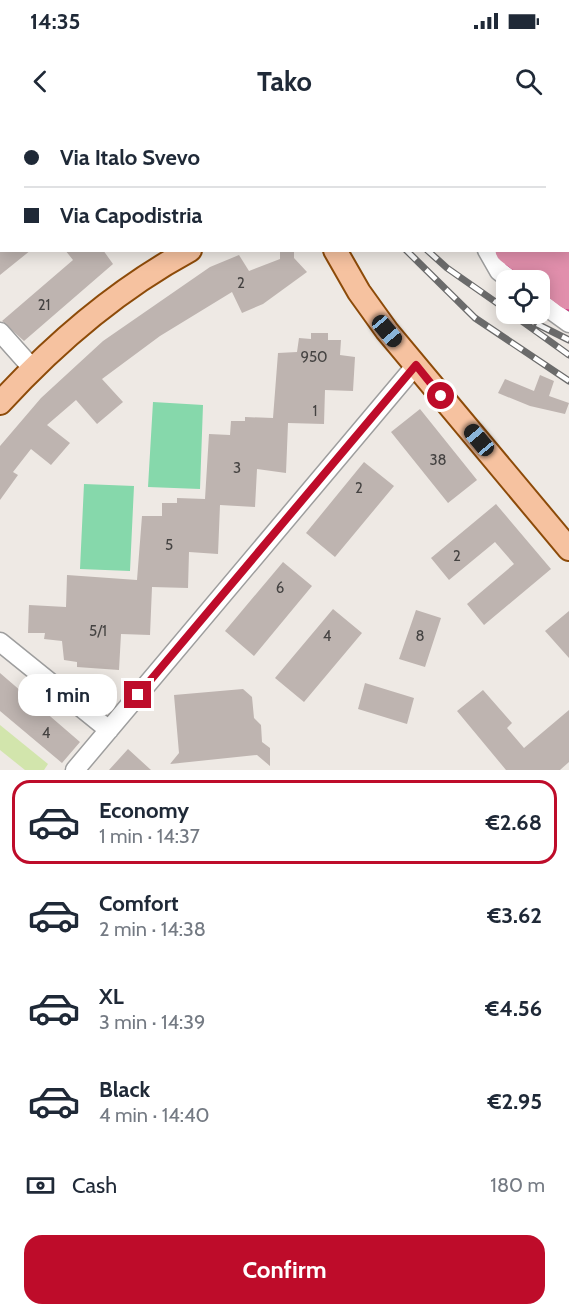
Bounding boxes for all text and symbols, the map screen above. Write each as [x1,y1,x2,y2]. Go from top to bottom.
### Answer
text: 14:35 [30,8,80,35]
icon: back [24,65,57,98]
text: Tako [257,65,312,98]
icon: search [512,65,545,98]
text: Via Italo Svevo [60,144,200,171]
text: Via Capodistria [60,202,202,229]
map controls [496,270,550,324]
button: locate [496,270,550,324]
house number: 2 [237,274,245,292]
house number: 21 [38,296,50,314]
car [369,311,405,351]
house number: 950 [300,348,328,366]
route start [427,382,454,409]
house number: 1 [313,402,317,420]
car [461,420,497,460]
house number: 38 [429,451,447,469]
house number: 3 [233,459,241,477]
house number: 2 [355,479,363,497]
house number: 5 [165,536,173,554]
house number: 2 [453,547,461,565]
house number: 6 [276,579,284,597]
house number: 5/1 [89,622,107,640]
house number: 4 [323,627,332,645]
house number: 8 [415,627,425,645]
callout: 1 min [18,674,117,716]
route end [124,681,151,708]
text: 1 min [45,683,90,707]
house number: 4 [42,724,51,742]
icon: car [27,795,81,849]
text: Economy [99,797,189,824]
text: €2.68 [486,809,542,836]
text: 1 min · 14:37 [99,824,200,848]
icon: car [27,888,81,942]
text: Comfort [99,890,178,917]
text: €3.62 [487,902,542,929]
text: 2 min · 14:38 [99,917,206,941]
icon: car [27,981,81,1035]
text: XL [99,983,124,1010]
text: €4.56 [485,995,542,1022]
text: 3 min · 14:39 [99,1010,205,1034]
icon: car [27,1074,81,1128]
text: Black [99,1076,150,1103]
text: €2.95 [488,1088,542,1115]
text: 4 min · 14:40 [99,1103,210,1127]
icon: cash [24,1169,57,1202]
text: Cash [72,1172,117,1199]
text: 180 m [490,1173,545,1197]
button: Confirm [24,1235,545,1304]

